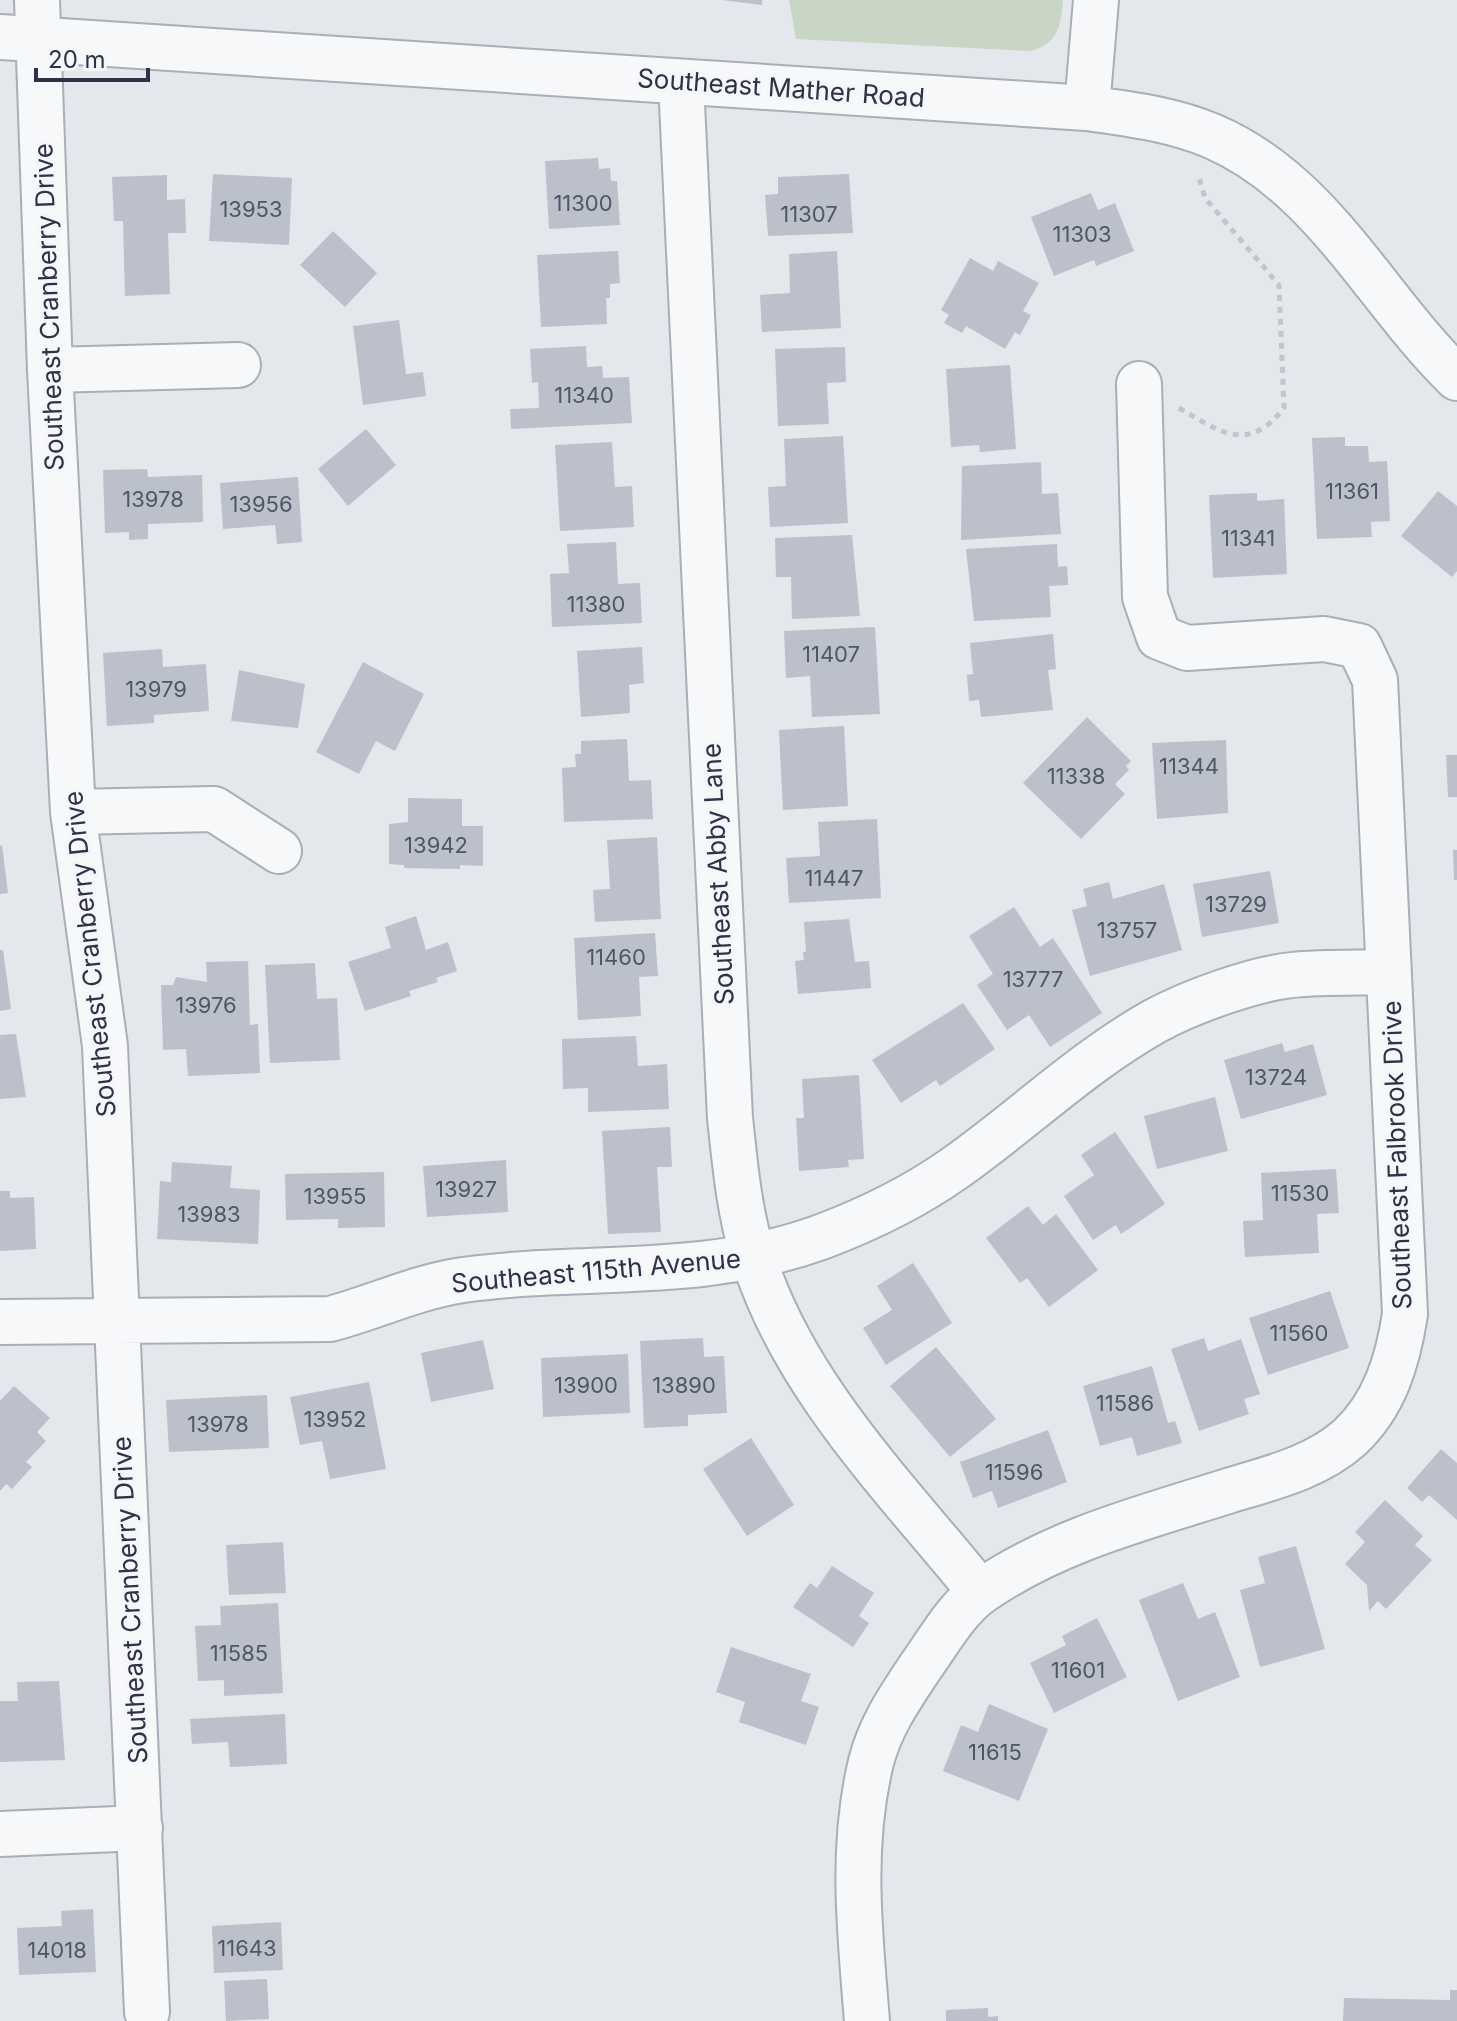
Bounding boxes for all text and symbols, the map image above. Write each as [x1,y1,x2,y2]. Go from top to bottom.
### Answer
scale bar [36,32,148,82]
text: 20 m [48,45,106,74]
street label: Southeast Mather Road [636,62,926,113]
street label: Southeast Cranberry Drive [27,143,70,471]
house number: 11300 [553,190,613,216]
house number: 13953 [219,196,283,222]
house number: 11307 [780,201,838,227]
house number: 11303 [1053,221,1111,247]
house number: 11340 [554,382,614,408]
house number: 11361 [1325,478,1379,504]
house number: 13978 [122,486,184,512]
house number: 13956 [229,491,293,517]
house number: 11341 [1221,525,1275,551]
house number: 11380 [567,591,625,617]
house number: 11407 [802,641,860,667]
house number: 13979 [125,676,187,702]
street label: Southeast Abby Lane [695,742,740,1006]
house number: 11344 [1159,753,1219,779]
house number: 11338 [1047,763,1105,789]
street label: Southeast Cranberry Drive [57,789,122,1119]
house number: 13942 [404,832,468,858]
house number: 11447 [805,865,863,891]
house number: 13729 [1205,891,1267,917]
house number: 13757 [1097,917,1157,943]
house number: 11460 [586,944,646,970]
house number: 13777 [1003,966,1063,992]
house number: 13976 [175,992,237,1018]
street label: Southeast Falbrook Drive [1376,1000,1417,1310]
house number: 13724 [1245,1064,1307,1090]
house number: 13927 [435,1176,497,1202]
house number: 11530 [1271,1180,1329,1206]
house number: 13955 [304,1183,366,1209]
house number: 13983 [177,1201,241,1227]
street label: Southeast 115th Avenue [450,1242,742,1299]
house number: 11560 [1270,1320,1328,1346]
house number: 13900 [554,1372,618,1398]
house number: 13890 [652,1372,716,1398]
house number: 11586 [1096,1390,1154,1416]
house number: 13952 [304,1406,366,1432]
house number: 13978 [187,1411,249,1437]
street label: Southeast Cranberry Drive [105,1436,154,1764]
house number: 11596 [985,1459,1043,1485]
house number: 11585 [210,1640,268,1666]
house number: 11601 [1051,1657,1105,1683]
house number: 11615 [968,1739,1022,1765]
house number: 11643 [217,1935,277,1961]
house number: 14018 [27,1937,87,1963]

